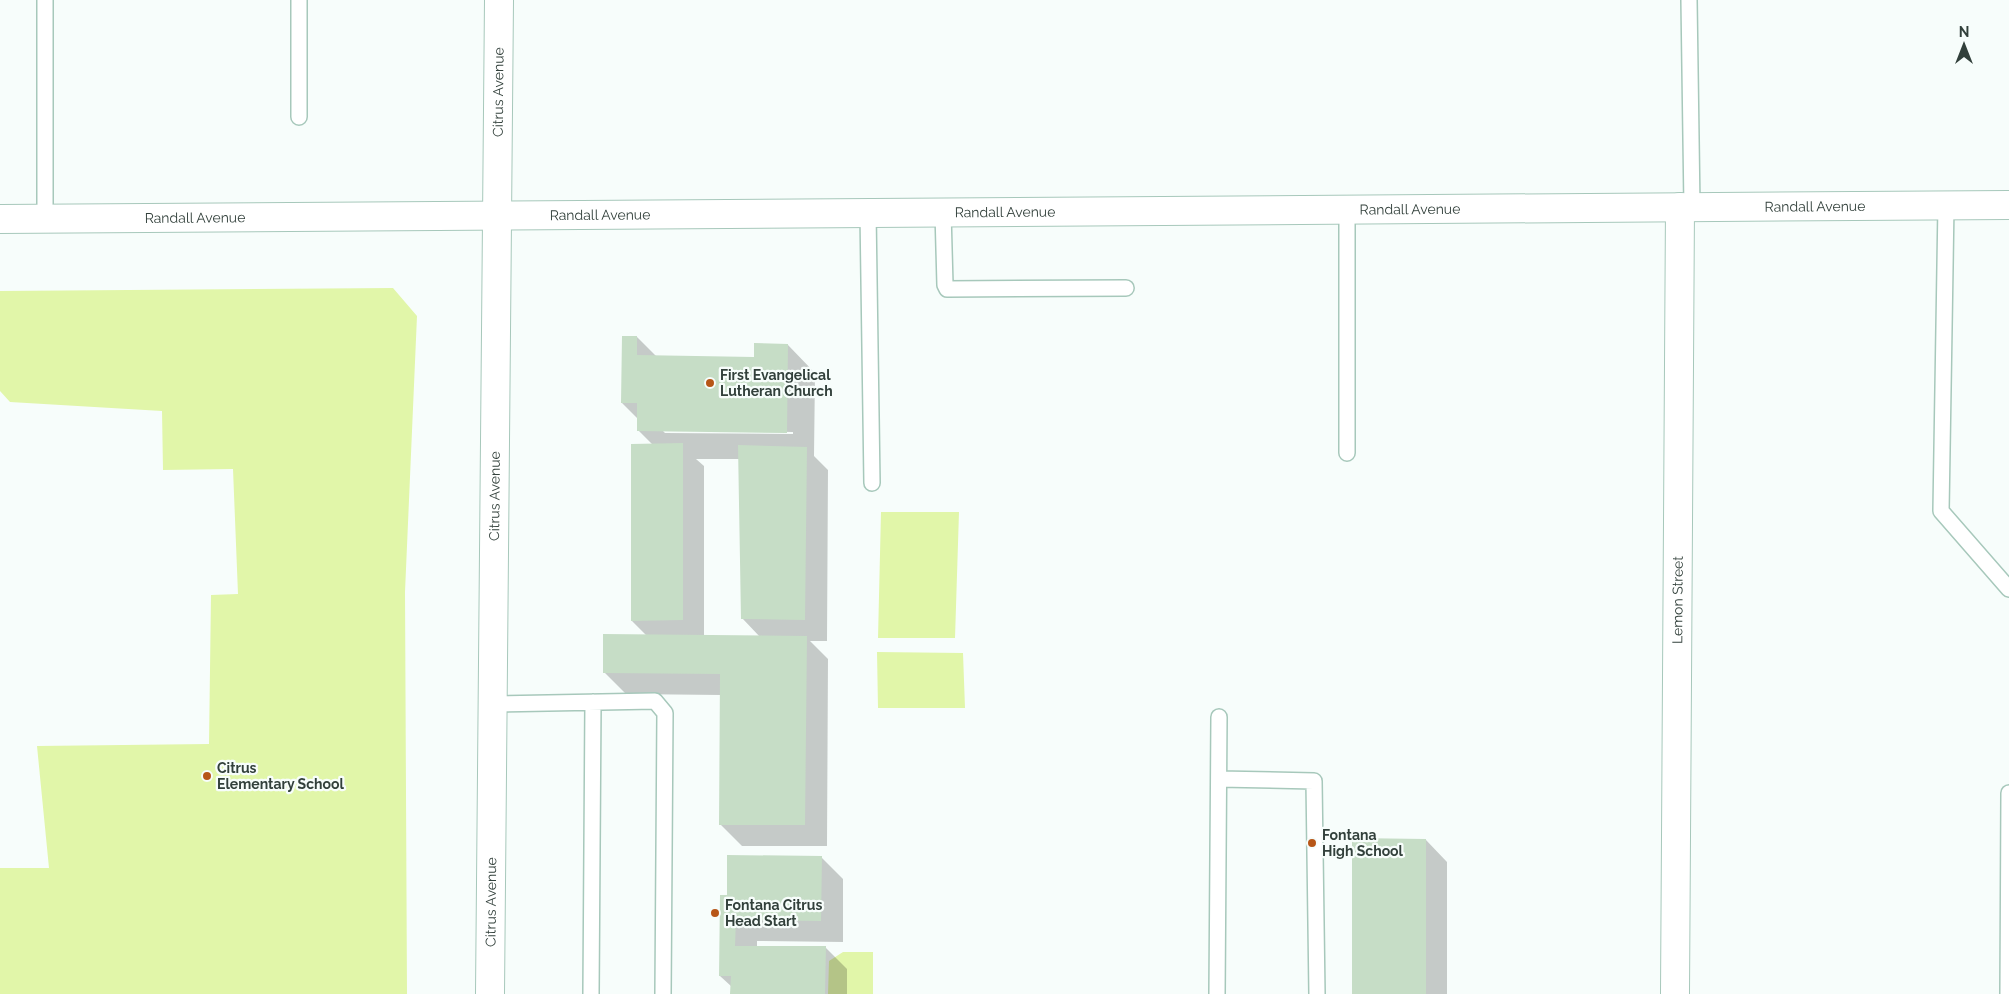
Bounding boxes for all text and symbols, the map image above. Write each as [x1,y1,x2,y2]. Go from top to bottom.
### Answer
north arrow [1939,20,1989,70]
text: N [1959,24,1969,40]
street label: Citrus Avenue [490,47,507,137]
street label: Randall Avenue [1765,198,1865,215]
street label: Randall Avenue [1360,201,1460,218]
street label: Randall Avenue [955,204,1055,220]
street label: Randall Avenue [550,206,650,223]
street label: Randall Avenue [145,209,245,226]
place label: First Evangelical Lutheran Church [720,367,833,399]
marker: First Evangelical Lutheran Church [704,377,716,389]
street label: Citrus Avenue [486,451,503,541]
street label: Lemon Street [1669,556,1686,644]
place label: Citrus Elementary School [217,760,345,792]
marker: Citrus Elementary School [201,770,213,782]
place label: Fontana High School [1322,827,1404,859]
marker: Fontana High School [1306,837,1318,849]
street label: Citrus Avenue [482,857,499,947]
place label: Fontana Citrus Head Start [725,897,822,929]
marker: Fontana Citrus Head Start [709,907,721,919]

